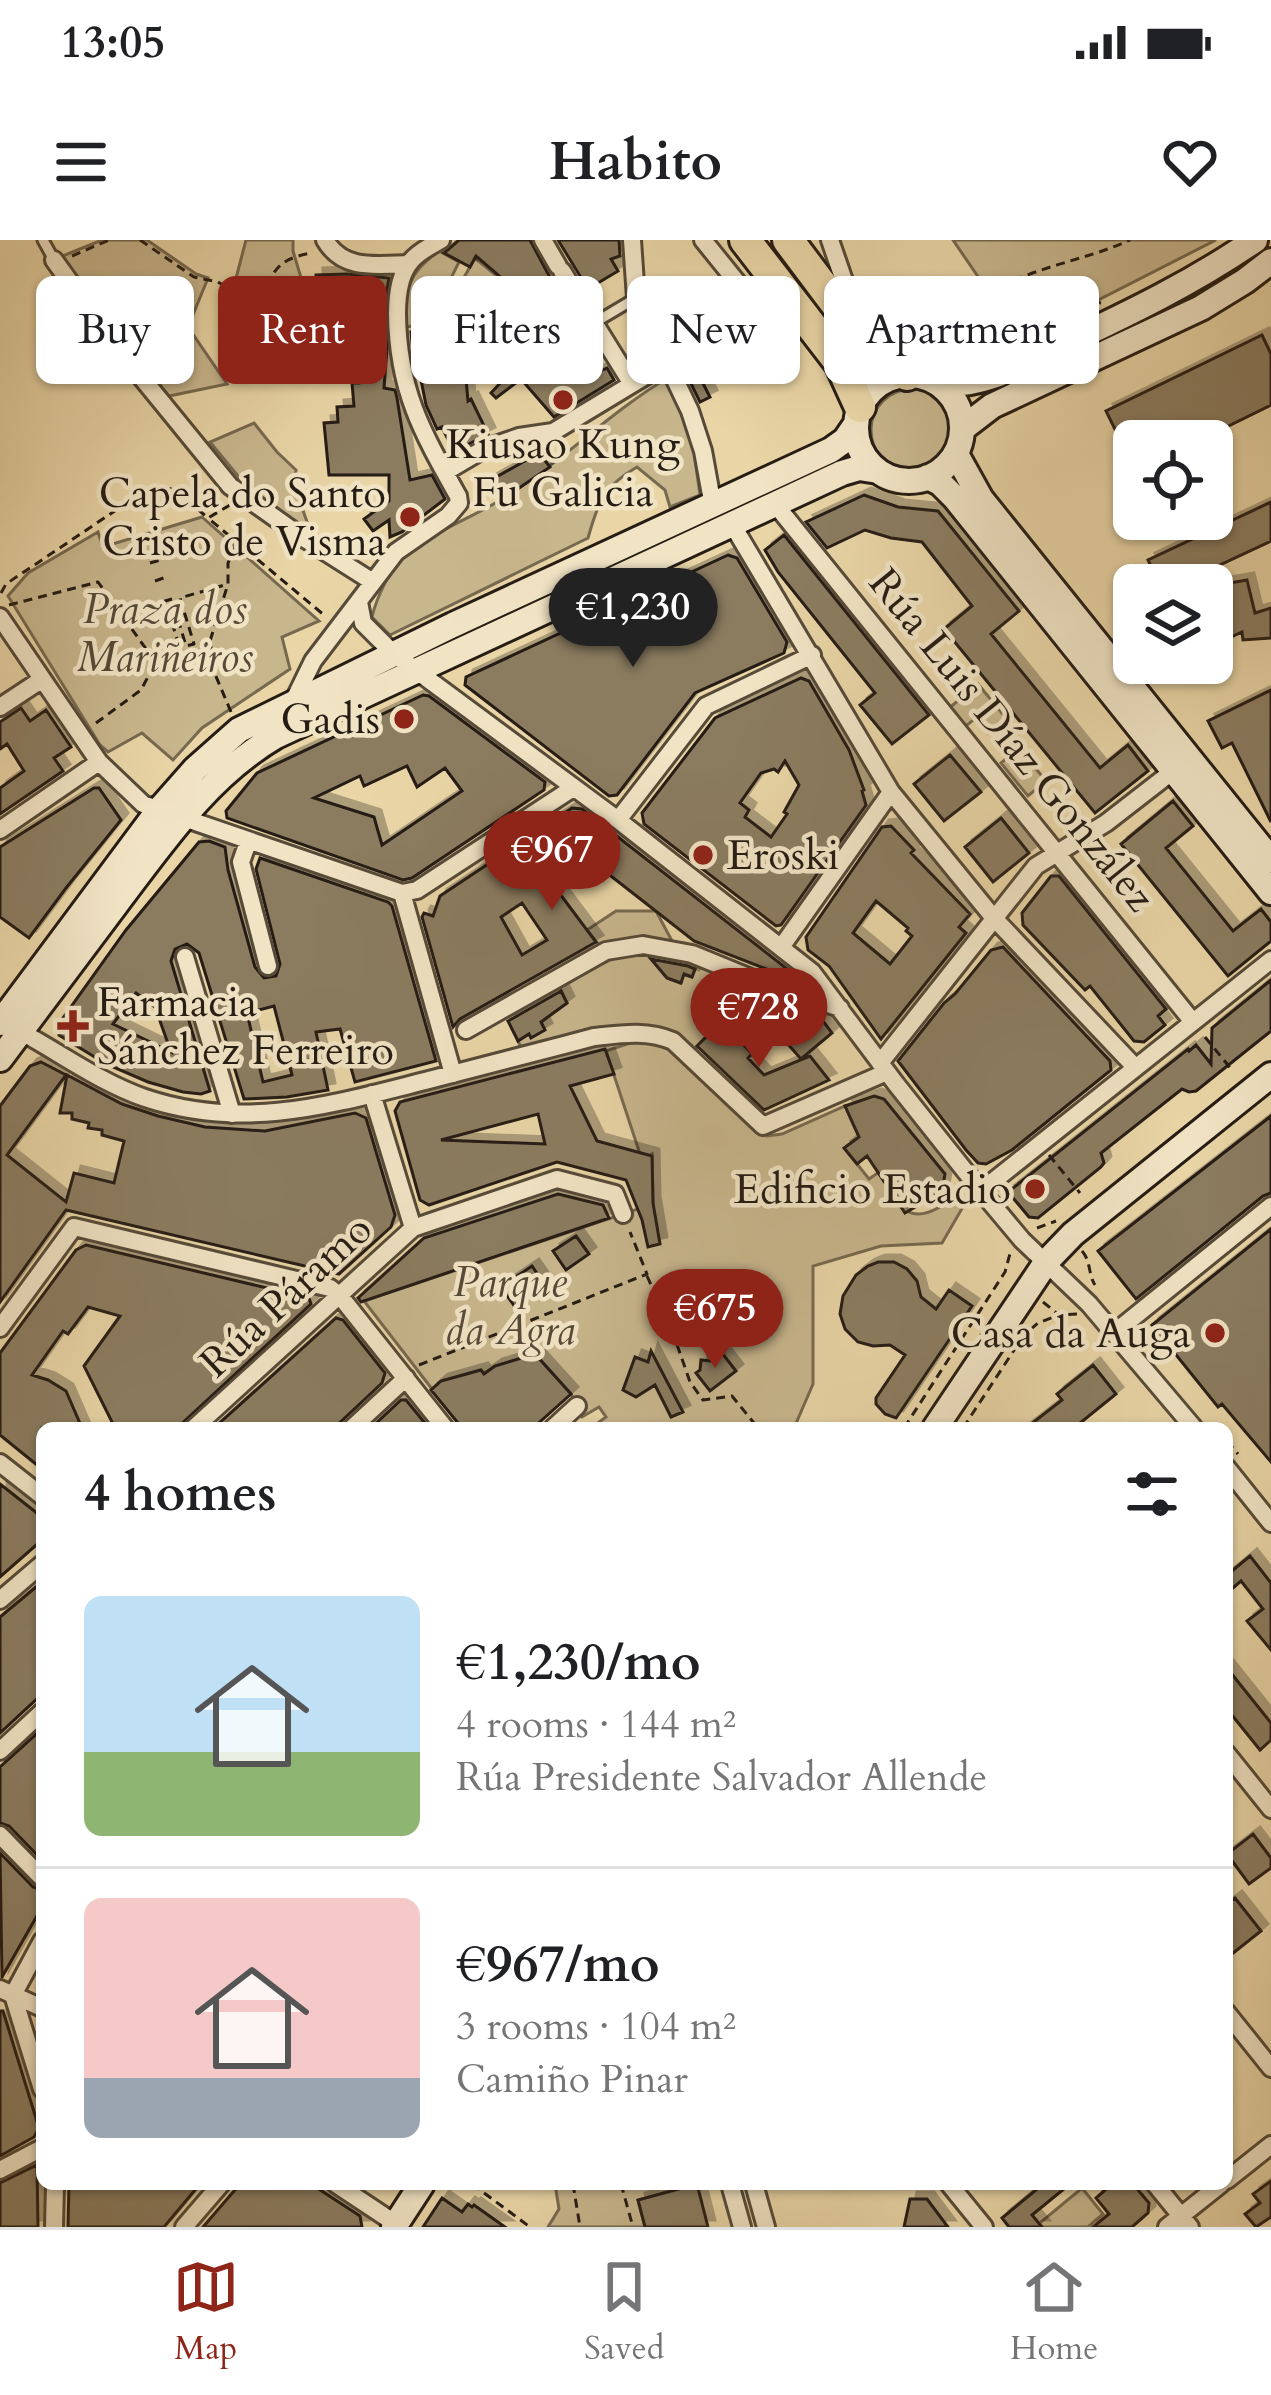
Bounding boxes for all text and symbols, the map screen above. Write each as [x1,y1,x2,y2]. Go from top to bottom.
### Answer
text: 13:05 [60,12,165,73]
text: Habito [549,126,722,199]
icon: menu [48,129,114,195]
icon: heart [1157,129,1223,195]
chip: Buy [36,276,194,384]
chip: Rent [218,276,387,384]
chip: Filters [411,276,603,384]
chip: New [627,276,800,384]
chip: Apartment [824,276,1099,384]
marker: Kiusao Kung Fu Galicia [550,387,576,413]
place label: Kiusao Kung Fu Galicia [446,416,680,521]
map controls [1113,420,1233,684]
button: locate [1113,420,1233,540]
place label: Capela do Santo Cristo de Visma [99,465,386,570]
marker: Capela do Santo Cristo de Visma [397,504,423,530]
street label: Rúa Luis Díaz González [856,556,1169,924]
button: layers [1113,564,1233,684]
pin: €1,230 [535,568,731,670]
text: €1,230 [576,580,690,633]
park label: Praza dos Mariñeiros [77,581,253,686]
place label: Gadis [280,691,380,748]
marker: Gadis [391,706,417,732]
pin: €967 [481,811,623,913]
text: €967 [510,823,594,876]
place label: Eroski [727,827,839,884]
marker: Eroski [690,842,716,868]
pin: €728 [688,968,830,1070]
place label: Farmacia Sánchez Ferreiro [97,974,394,1079]
text: €728 [717,980,801,1033]
marker: Farmacia Sánchez Ferreiro [60,1013,86,1039]
place label: Edificio Estadio [734,1161,1011,1218]
marker: Edificio Estadio [1022,1176,1048,1202]
street label: Rúa Páramo [187,1201,385,1391]
park label: Parque da Agra [445,1254,575,1359]
pin: €675 [644,1269,786,1371]
text: €675 [673,1281,757,1334]
place label: Casa da Auga [951,1305,1191,1362]
marker: Casa da Auga [1202,1320,1228,1346]
text: 4 homes [84,1459,276,1529]
icon: filters [1119,1461,1185,1527]
text: €1,230/mo [456,1628,701,1698]
icon: home [180,1644,324,1788]
text: 4 rooms · 144 m² [456,1698,736,1751]
text: Rúa Presidente Salvador Allende [456,1751,987,1804]
text: €967/mo [456,1930,659,2000]
icon: home [180,1946,324,2090]
text: 3 rooms · 104 m² [456,2000,736,2053]
text: Camiño Pinar [456,2053,688,2106]
tab: Map [173,2254,239,2371]
tab: Saved [584,2254,664,2371]
tab: Home [1010,2254,1098,2371]

